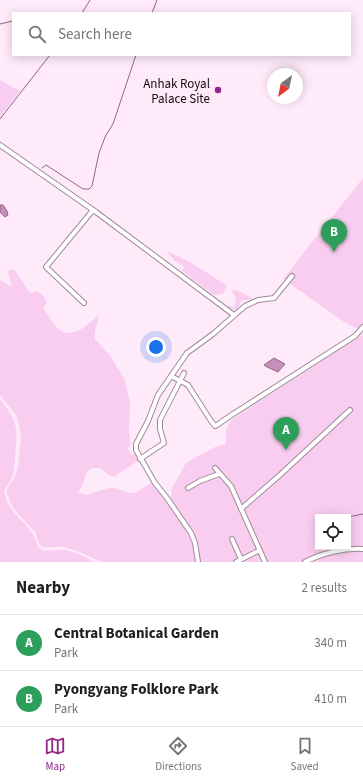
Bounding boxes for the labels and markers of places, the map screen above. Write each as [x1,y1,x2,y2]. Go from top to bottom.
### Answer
place label: Anhak Royal Palace Site [143,75,210,108]
marker: Anhak Royal Palace Site [213,85,223,95]
pin: B [321,219,347,252]
pin: A [273,417,299,450]

